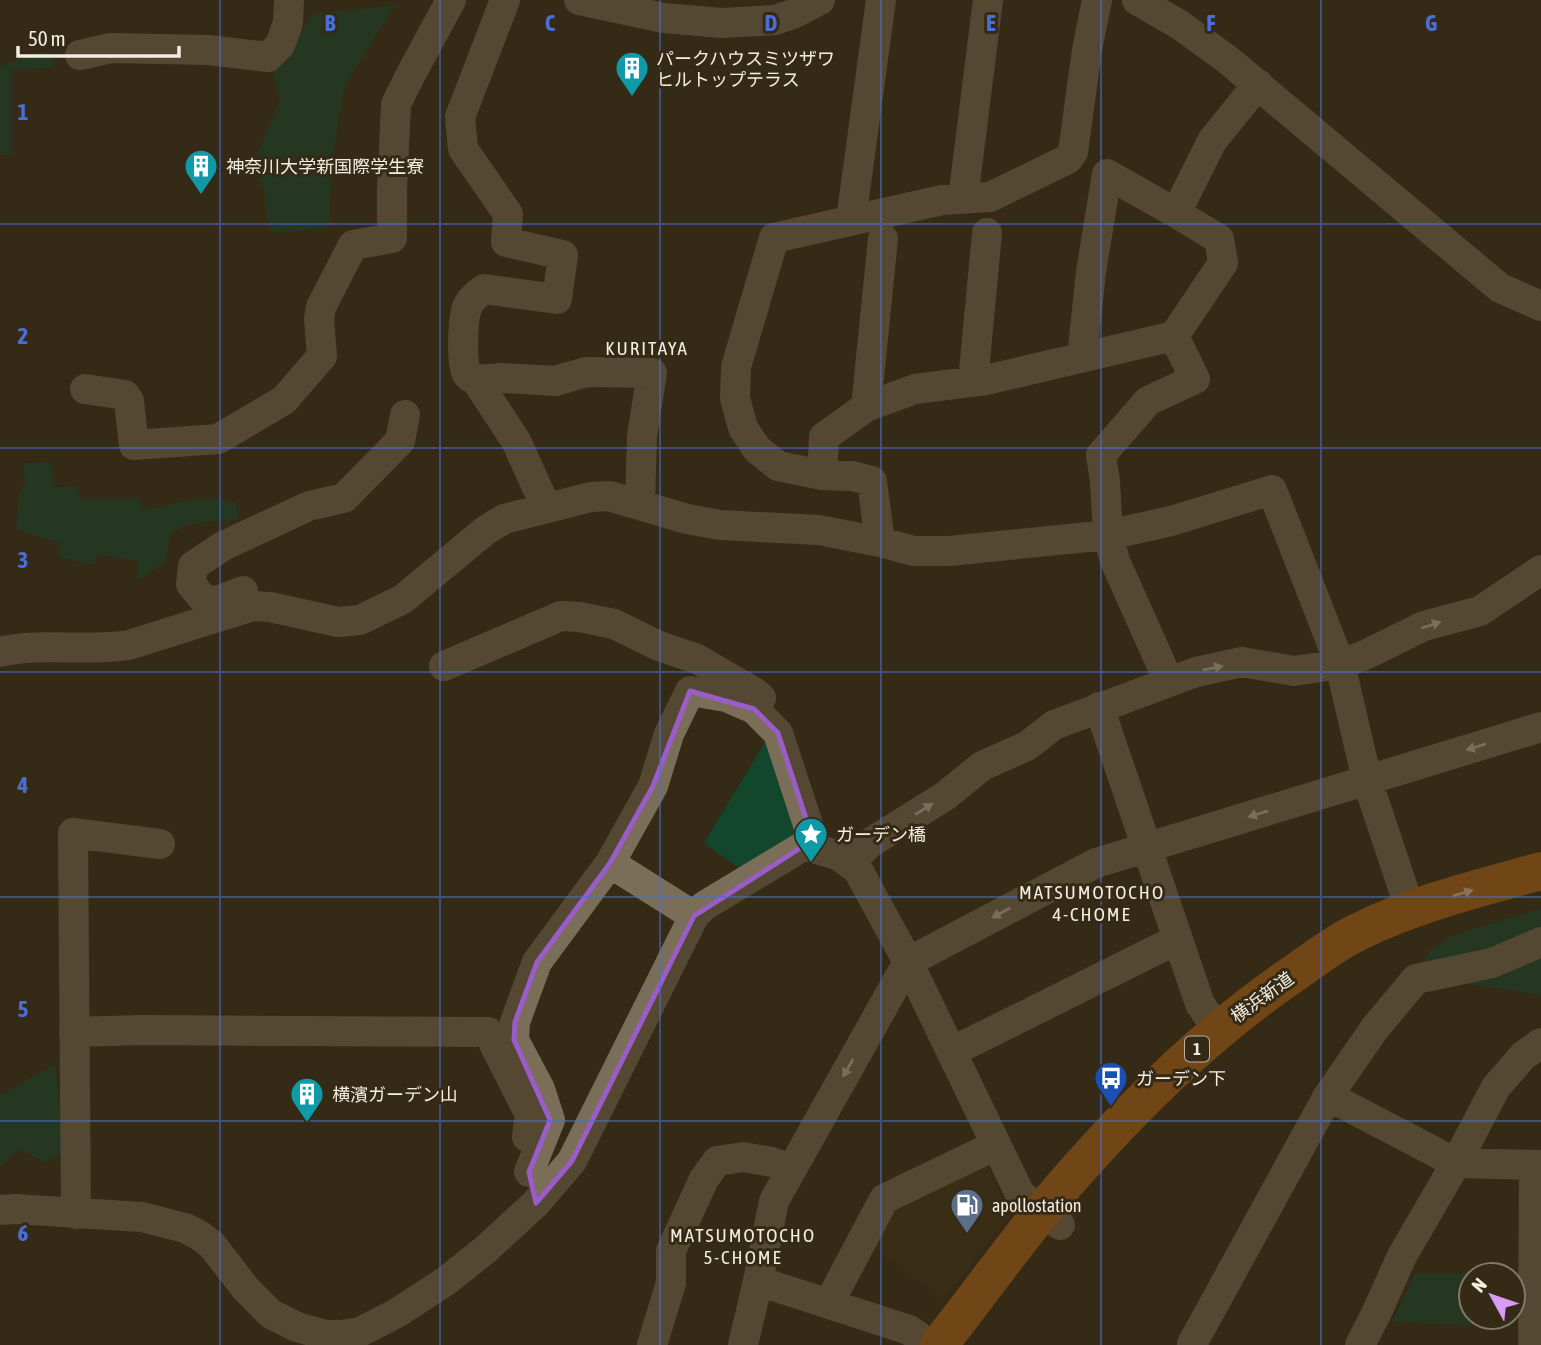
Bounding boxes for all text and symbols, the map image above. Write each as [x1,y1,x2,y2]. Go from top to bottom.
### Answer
text: B [325,10,336,36]
text: C [545,10,556,36]
text: D [765,10,778,36]
text: E [986,10,996,36]
text: F [1206,10,1216,36]
text: G [1425,10,1437,36]
scale bar [18,14,178,58]
text: 50 m [28,26,66,50]
place label: パークハウスミツザワ ヒルトップテラス [656,48,835,90]
building icon: パークハウスミツザワ ヒルトップテラス [613,49,651,98]
text: 1 [18,99,29,125]
building icon: 神奈川大学新国際学生寮 [182,147,220,196]
place label: 神奈川大学新国際学生寮 [226,156,424,177]
text: 2 [18,323,28,349]
district label: KURITAYA [605,337,689,359]
text: 3 [18,547,28,573]
one-way arrow [1420,619,1441,629]
one-way arrow [1202,663,1224,674]
one-way arrow [1465,743,1486,753]
text: 4 [17,772,29,798]
one-way arrow [914,803,933,816]
one-way arrow [1247,809,1268,819]
place icon: ガーデン橋 [792,815,830,864]
place label: ガーデン橋 [836,824,926,845]
district label: MATSUMOTOCHO 4-CHOME [1019,881,1165,925]
one-way arrow [1453,888,1474,898]
one-way arrow [991,907,1011,919]
street label: 横浜新道 [1227,967,1297,1027]
text: 5 [18,996,29,1022]
road number: 1 [1185,1036,1209,1062]
one-way arrow [842,1059,854,1078]
bus stop icon: ガーデン下 [1092,1059,1130,1108]
place label: ガーデン下 [1136,1068,1226,1089]
building icon: 横濱ガーデン山 [288,1075,326,1124]
place label: 横濱ガーデン山 [332,1084,458,1105]
fuel station icon: apollostation [948,1186,986,1235]
place label: apollostation [992,1195,1082,1216]
text: 6 [18,1220,29,1246]
district label: MATSUMOTOCHO 5-CHOME [670,1224,816,1268]
north arrow [1457,1261,1527,1331]
text: N [1467,1274,1491,1296]

